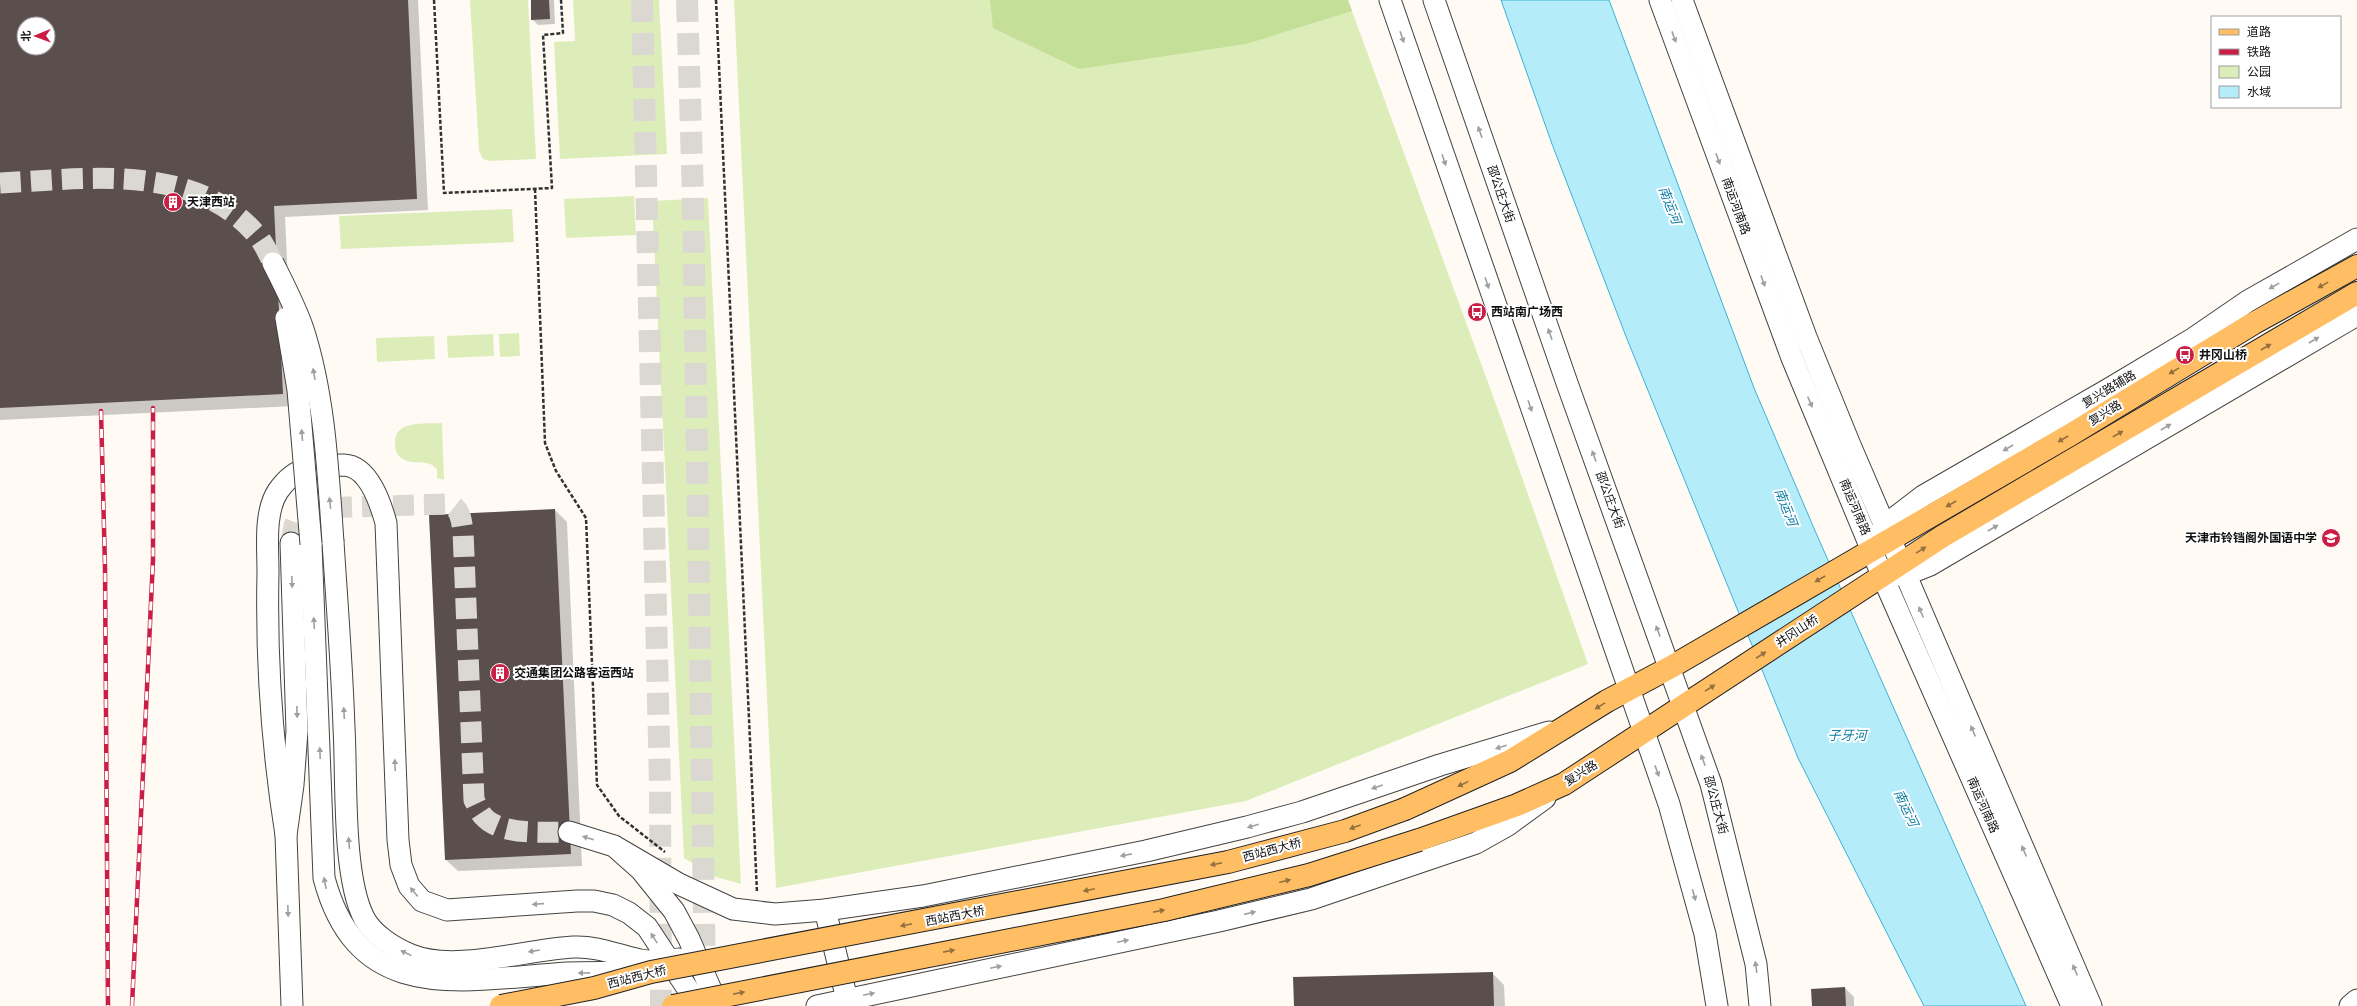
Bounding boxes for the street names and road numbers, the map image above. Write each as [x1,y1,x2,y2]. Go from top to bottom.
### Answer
street label: 邵公庄大街 [1485,163,1517,225]
street label: 南运河南路 [1719,175,1753,237]
street label: 复兴路辅路 [2080,368,2138,410]
street label: 复兴路 [2086,398,2124,428]
street label: 邵公庄大街 [1593,469,1627,531]
street label: 南运河南路 [1837,477,1873,537]
street label: 井冈山桥 [1773,612,1821,650]
street label: 复兴路 [1562,758,1600,788]
street label: 邵公庄大街 [1701,774,1731,836]
street label: 南运河南路 [1964,775,2002,835]
street label: 西站西大桥 [1241,835,1303,865]
street label: 西站西大桥 [924,903,986,929]
street label: 西站西大桥 [606,963,668,991]

